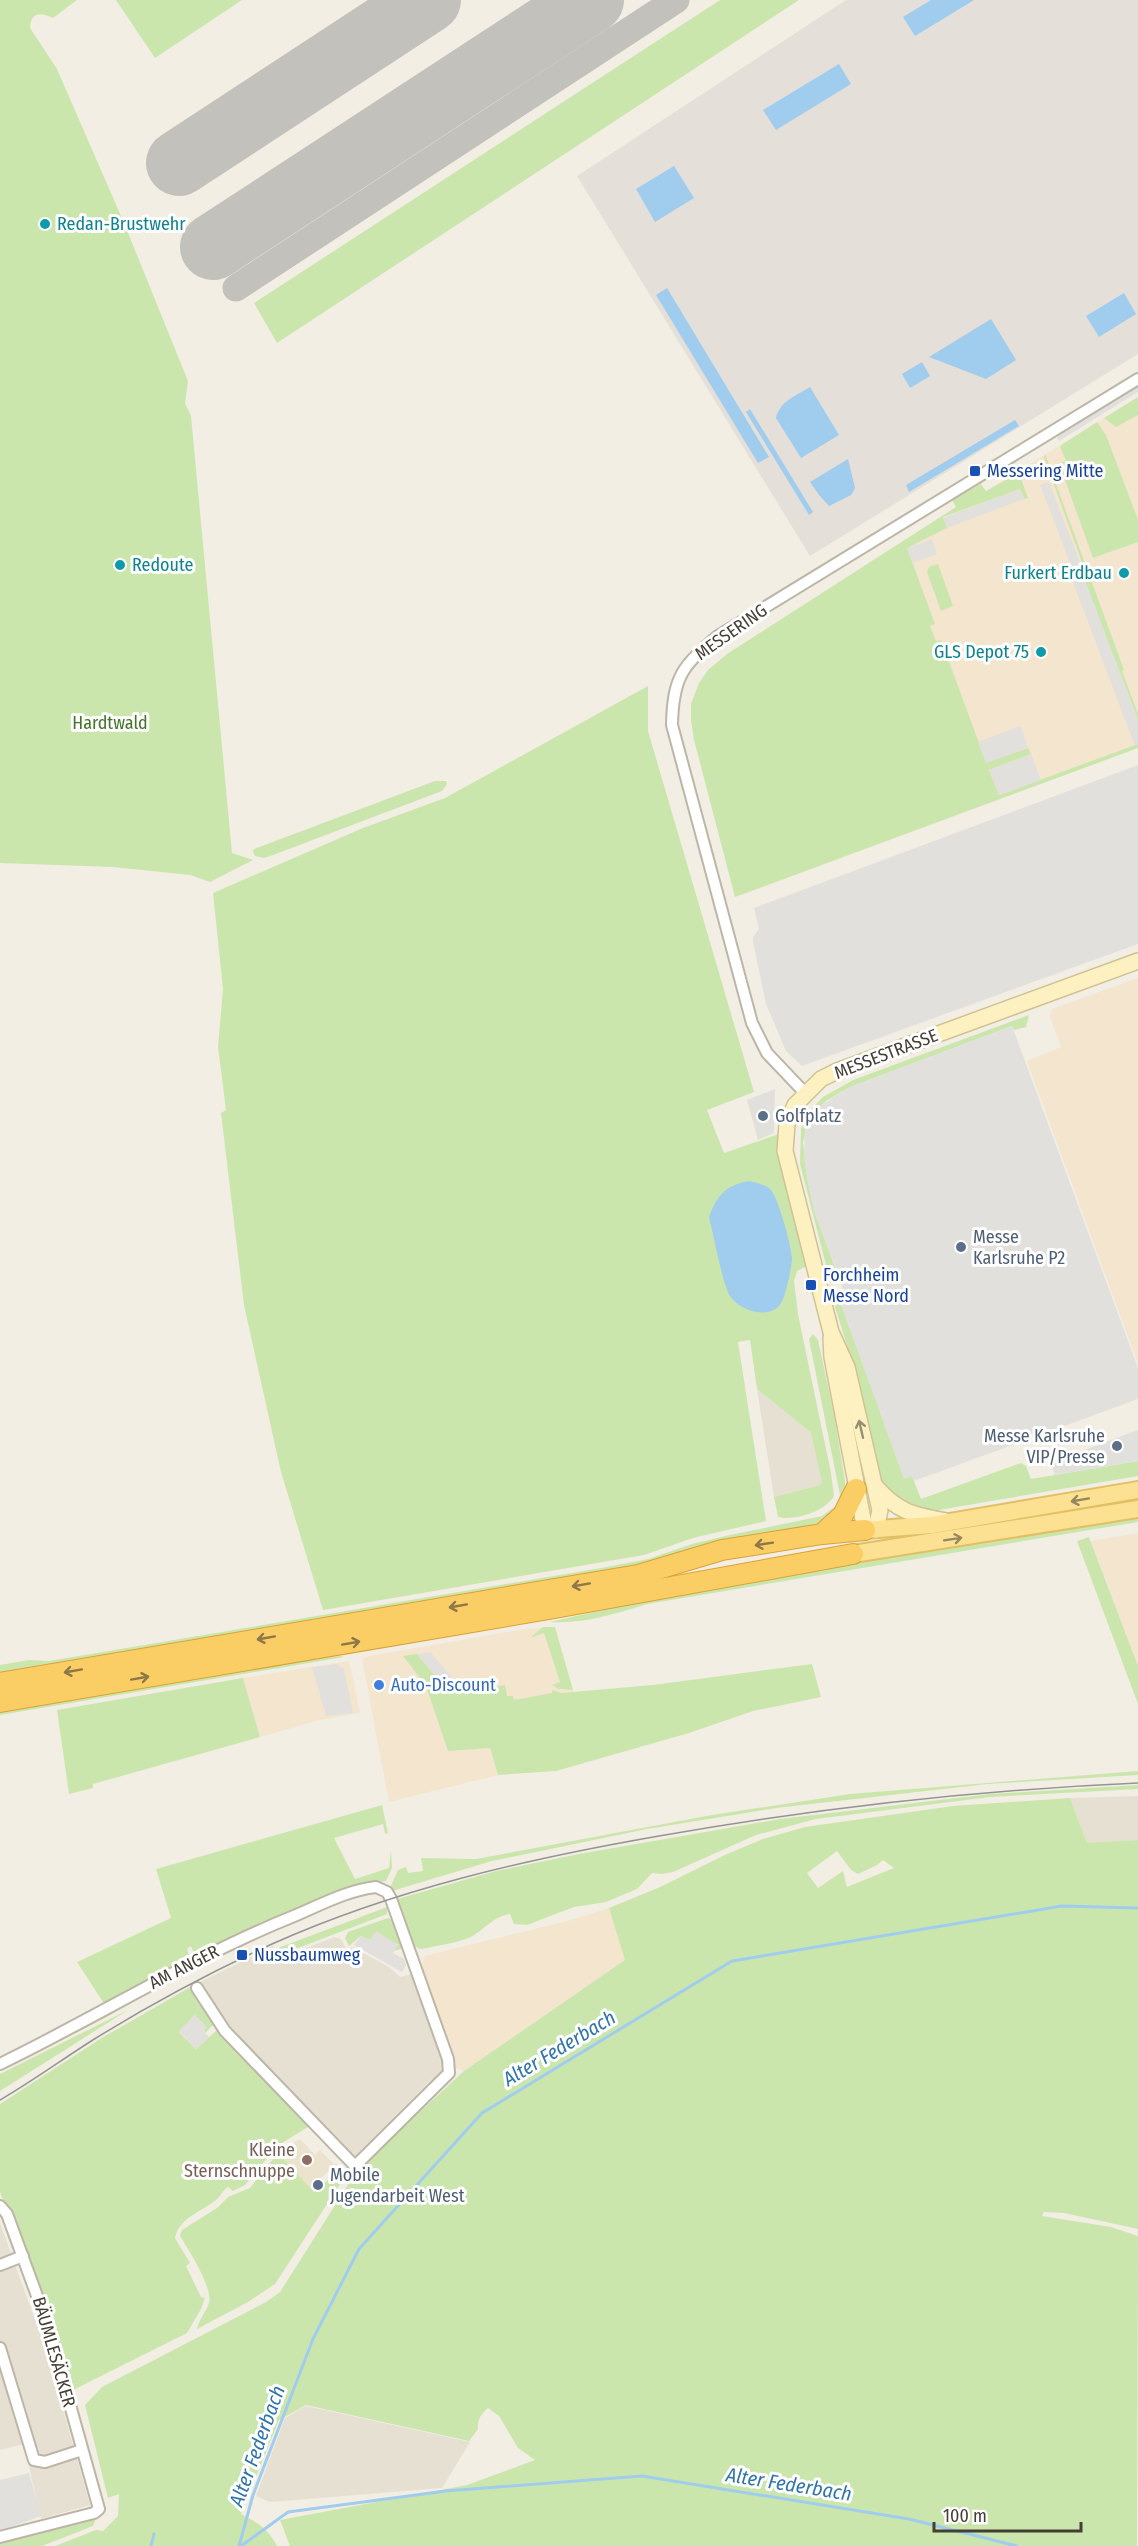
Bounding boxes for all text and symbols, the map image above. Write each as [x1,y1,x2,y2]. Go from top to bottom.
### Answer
place label: Redan-Brustwehr [57,213,186,235]
marker: Redan-Brustwehr [38,217,52,231]
place label: Messering Mitte [987,460,1104,482]
marker: Messering Mitte [968,464,982,478]
place label: Redoute [132,554,194,576]
marker: Redoute [113,558,127,572]
place label: Furkert Erdbau [1004,562,1112,584]
marker: Furkert Erdbau [1117,566,1131,580]
street label: MESSERING [691,599,771,665]
place label: GLS Depot 75 [934,641,1029,663]
marker: GLS Depot 75 [1034,645,1048,659]
park label: Hardtwald [72,712,148,734]
street label: MESSESTRASSE [831,1024,941,1084]
place label: Golfplatz [775,1105,841,1127]
marker: Golfplatz [756,1109,770,1123]
place label: Messe Karlsruhe P2 [973,1226,1065,1269]
marker: Messe Karlsruhe P2 [954,1240,968,1254]
place label: Forchheim Messe Nord [823,1264,909,1307]
marker: Forchheim Messe Nord [804,1278,818,1292]
one-way arrow [855,1419,867,1438]
place label: Messe Karlsruhe VIP/Presse [984,1425,1105,1468]
marker: Messe Karlsruhe VIP/Presse [1110,1439,1124,1453]
one-way arrow [1071,1495,1091,1506]
one-way arrow [943,1533,963,1544]
one-way arrow [754,1538,774,1549]
one-way arrow [571,1579,591,1590]
one-way arrow [449,1600,468,1611]
one-way arrow [256,1633,276,1644]
one-way arrow [340,1637,360,1648]
one-way arrow [64,1666,84,1677]
one-way arrow [130,1672,150,1683]
place label: Auto-Discount [391,1674,496,1696]
marker: Auto-Discount [372,1678,386,1692]
street label: AM ANGER [145,1940,223,1994]
place label: Nussbaumweg [254,1944,361,1966]
marker: Nussbaumweg [235,1948,249,1962]
water label: Alter Federbach [497,2005,620,2092]
place label: Kleine Sternschnuppe [184,2139,295,2182]
marker: Kleine Sternschnuppe [300,2153,314,2167]
place label: Mobile Jugendarbeit West [330,2164,465,2207]
marker: Mobile Jugendarbeit West [311,2178,325,2192]
street label: BÄUMLESÄCKER [28,2294,80,2410]
water label: Alter Federbach [224,2382,290,2511]
water label: Alter Federbach [723,2462,854,2506]
scale bar [934,2495,1081,2533]
text: 100 m [943,2505,987,2527]

